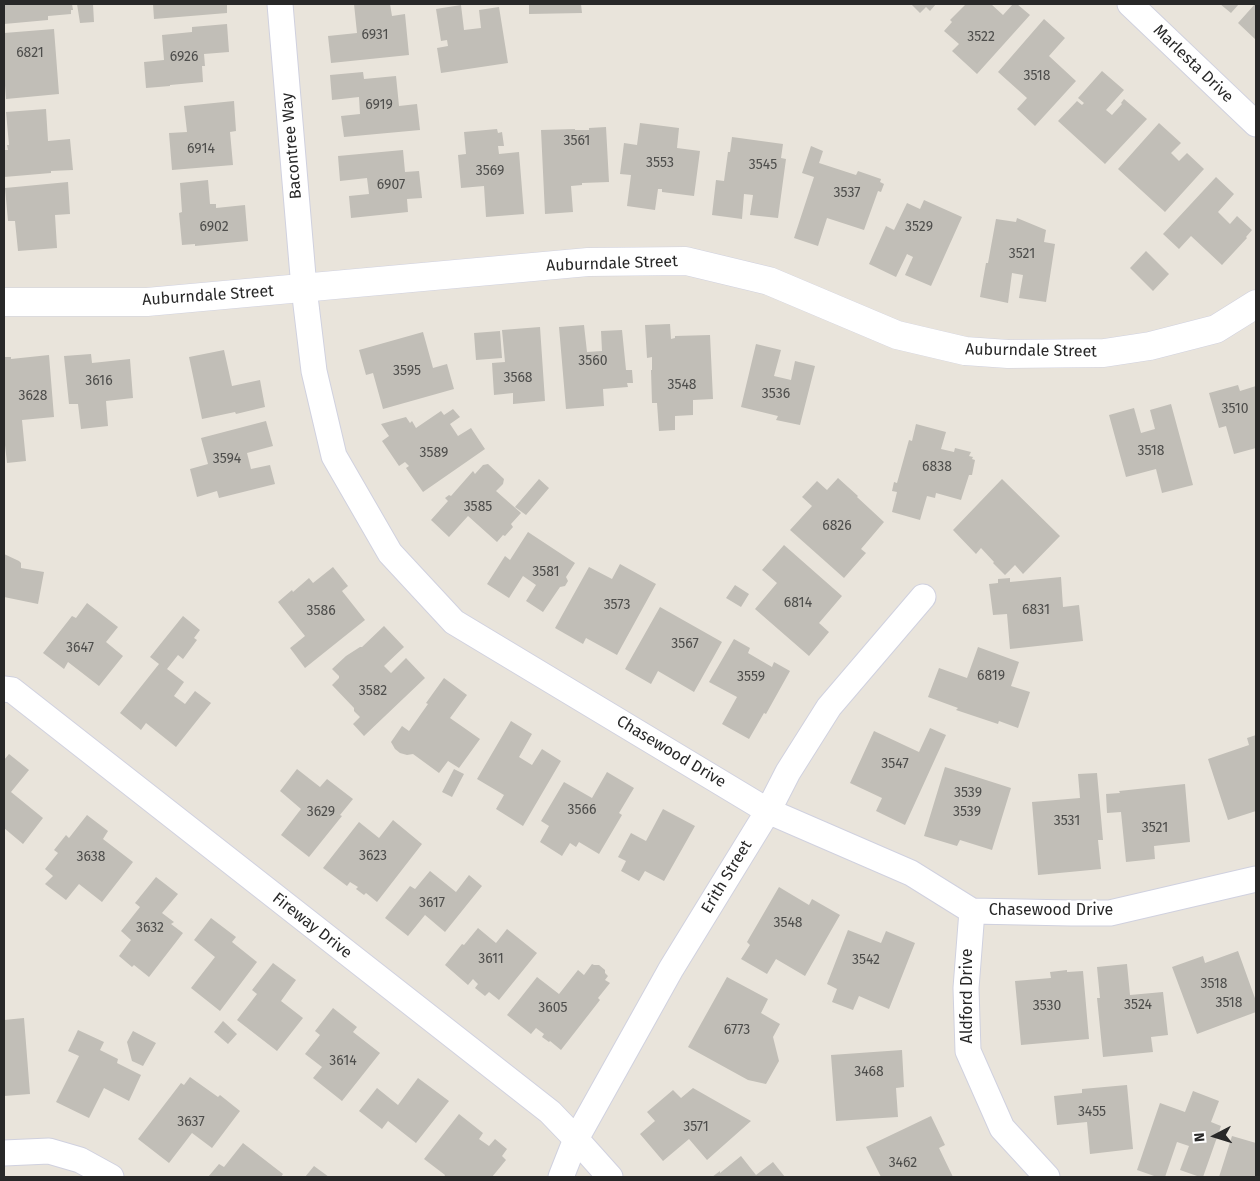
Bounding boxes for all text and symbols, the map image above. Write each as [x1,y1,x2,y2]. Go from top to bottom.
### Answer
street label: Marlesta Drive [1149,21,1237,107]
house number: 6931 [361,27,389,43]
house number: 3522 [967,29,995,45]
house number: 6821 [16,45,44,61]
house number: 6926 [170,49,198,65]
house number: 3518 [1023,68,1051,84]
street label: Bacontree Way [278,92,306,200]
house number: 6919 [365,97,393,113]
house number: 3561 [564,133,590,149]
house number: 6914 [187,141,215,157]
house number: 3553 [646,155,674,171]
house number: 3545 [749,157,777,173]
house number: 3569 [476,163,504,179]
house number: 6907 [377,177,405,193]
house number: 3537 [833,185,861,201]
house number: 6902 [199,219,229,235]
house number: 3529 [905,219,933,235]
house number: 3521 [1009,246,1035,262]
street label: Auburndale Street [546,252,678,276]
street label: Auburndale Street [142,282,274,310]
street label: Auburndale Street [965,340,1097,362]
house number: 3560 [578,353,608,369]
house number: 3595 [393,363,421,379]
house number: 3568 [503,370,533,386]
house number: 3616 [85,373,113,389]
house number: 3548 [667,377,697,393]
house number: 3536 [762,386,790,402]
house number: 3628 [19,388,47,404]
house number: 3510 [1221,401,1249,417]
house number: 3518 [1137,443,1165,459]
house number: 3589 [420,445,448,461]
house number: 3594 [213,451,241,467]
house number: 6838 [922,459,952,475]
house number: 3585 [464,499,492,515]
house number: 6826 [822,518,852,534]
house number: 3581 [532,564,560,580]
house number: 6814 [784,595,812,611]
house number: 3573 [604,597,630,613]
house number: 6831 [1022,602,1050,618]
house number: 3586 [306,603,336,619]
house number: 3567 [671,636,699,652]
house number: 3647 [66,640,94,656]
house number: 6819 [977,668,1005,684]
house number: 3559 [737,669,765,685]
house number: 3582 [359,683,387,699]
street label: Chasewood Drive [613,712,729,792]
house number: 3547 [881,756,909,772]
house number: 3539 [954,785,982,801]
house number: 3566 [568,802,596,818]
house number: 3629 [307,804,335,820]
house number: 3539 [953,804,981,820]
house number: 3531 [1054,813,1080,829]
house number: 3521 [1142,820,1168,836]
street label: Erith Street [698,837,756,917]
house number: 3623 [359,848,387,864]
house number: 3638 [76,849,106,865]
street label: Fireway Drive [268,889,356,963]
house number: 3617 [419,895,445,911]
street label: Chasewood Drive [989,901,1113,921]
house number: 3548 [773,915,803,931]
house number: 3632 [136,920,164,936]
street label: Aldford Drive [958,949,978,1043]
house number: 3611 [478,951,504,967]
house number: 3542 [852,952,880,968]
house number: 3518 [1200,976,1228,992]
house number: 3518 [1215,995,1243,1011]
house number: 3524 [1124,997,1152,1013]
house number: 3530 [1033,998,1061,1014]
house number: 3605 [538,1000,568,1016]
house number: 6773 [724,1022,750,1038]
house number: 3614 [329,1053,357,1069]
house number: 3468 [854,1064,884,1080]
house number: 3455 [1078,1104,1106,1120]
north arrow [1190,1111,1240,1161]
house number: 3637 [177,1114,205,1130]
house number: 3571 [683,1119,709,1135]
text: N [1191,1132,1208,1143]
house number: 3462 [889,1155,917,1171]

